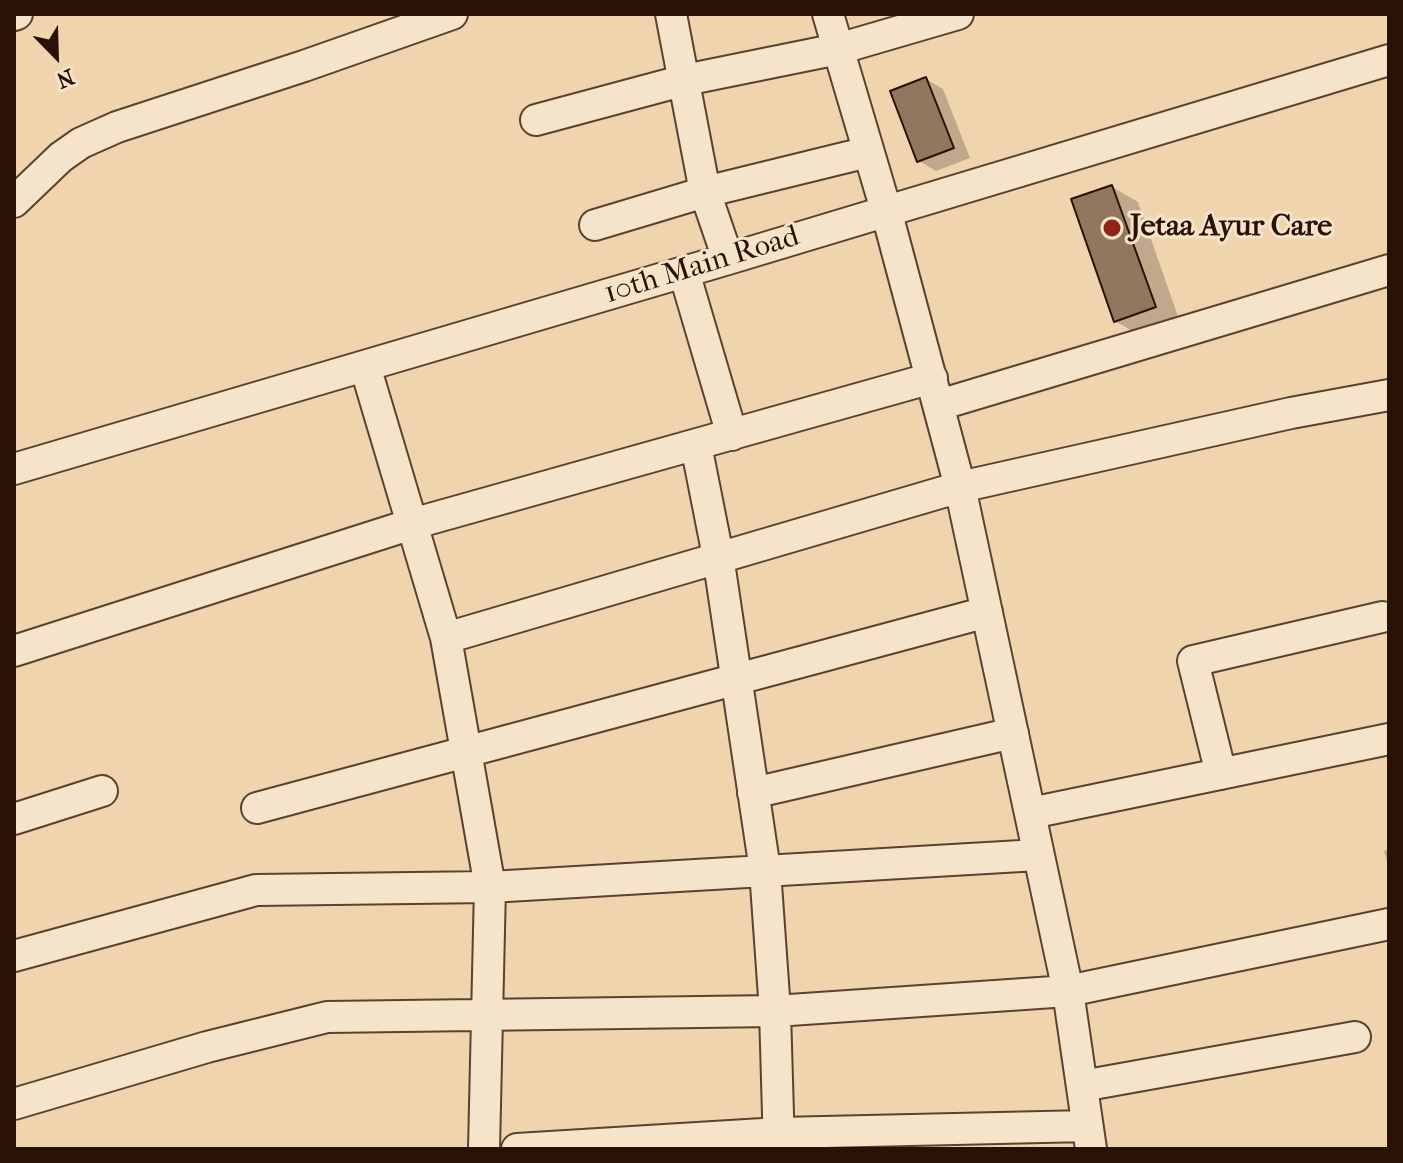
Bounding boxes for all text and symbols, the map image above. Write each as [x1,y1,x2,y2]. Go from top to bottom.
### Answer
north arrow [16,16,96,96]
text: N [53,63,78,93]
place label: Jetaa Ayur Care [1130,210,1332,246]
marker: Jetaa Ayur Care [1101,217,1123,239]
street label: 10th Main Road [600,219,804,313]

